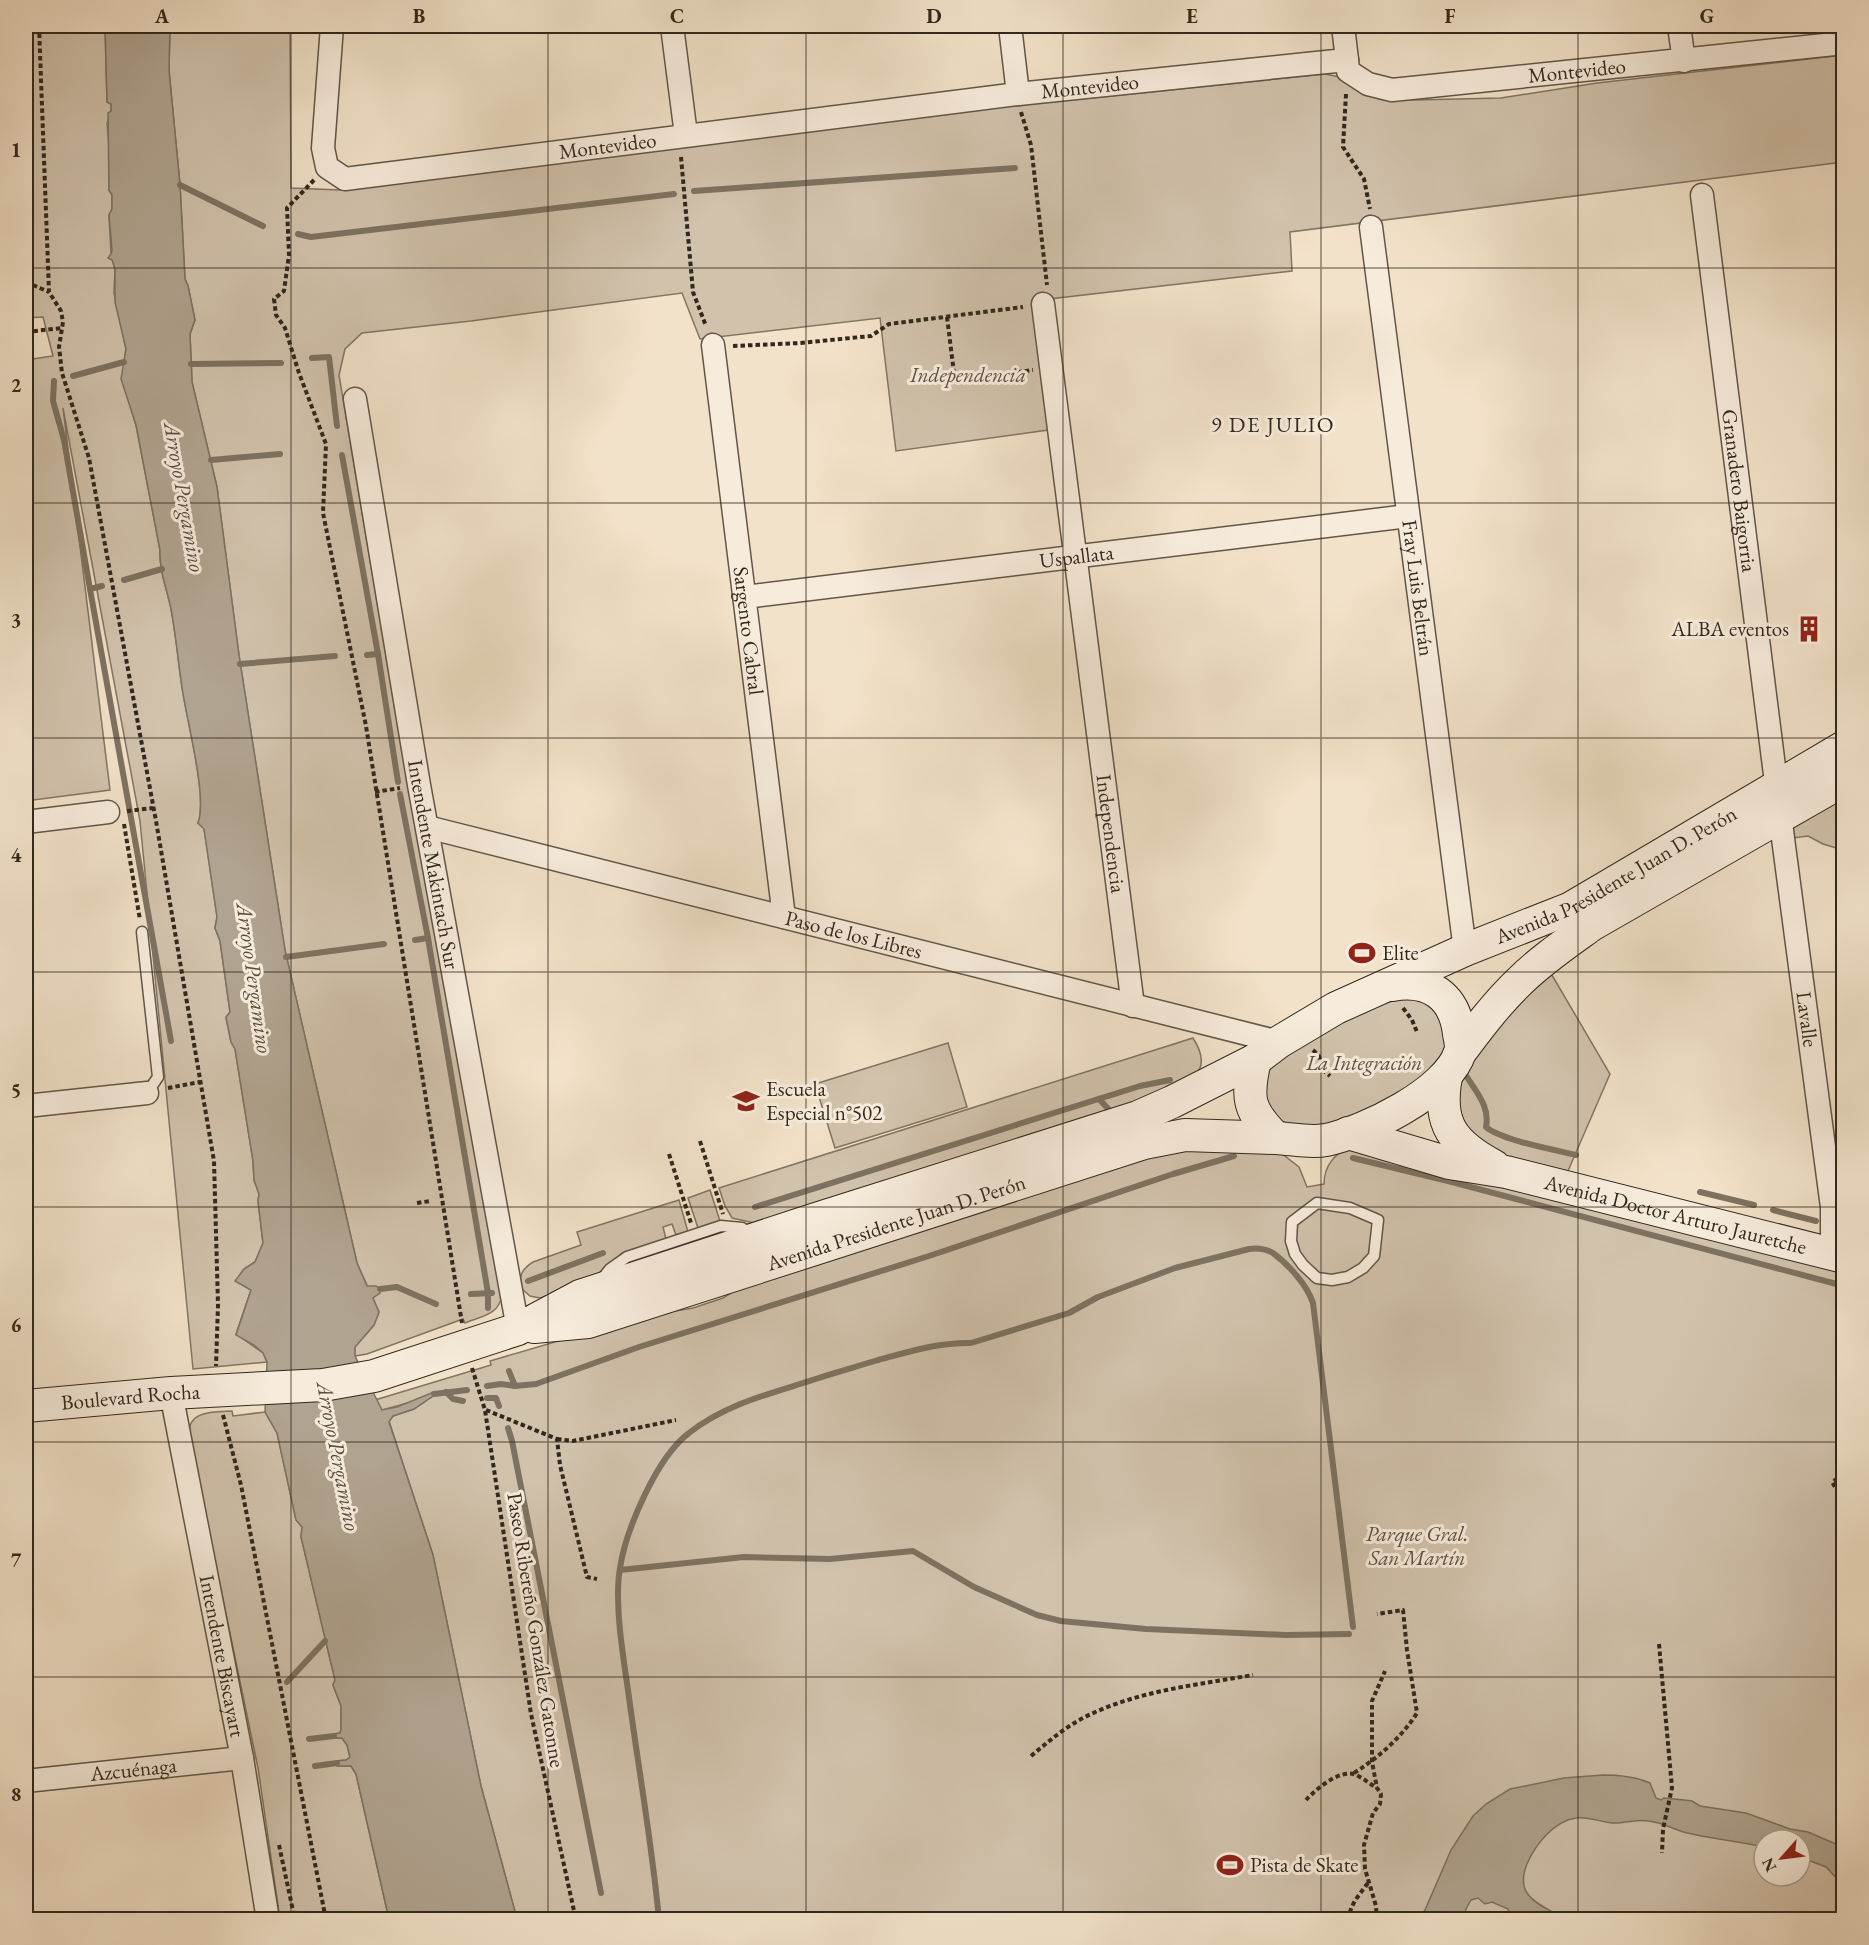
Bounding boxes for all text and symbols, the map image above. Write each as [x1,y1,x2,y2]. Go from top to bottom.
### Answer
text: A [154,3,170,29]
text: B [413,3,425,29]
text: C [670,3,684,29]
text: D [926,3,942,29]
text: E [1186,3,1198,29]
text: F [1445,3,1456,29]
text: G [1700,3,1714,29]
street label: Montevideo [1527,52,1627,89]
street label: Montevideo [1040,68,1140,105]
street label: Montevideo [557,126,658,165]
text: 1 [11,137,21,163]
park label: Independencia [909,361,1026,388]
text: 2 [11,372,22,398]
street label: Granadero Baigorria [1716,408,1763,574]
district label: 9 DE JULIO [1211,410,1335,439]
water label: Arroyo Pergamino [157,418,212,574]
street label: Fray Luis Beltrán [1396,518,1441,658]
street label: Uspallata [1038,538,1116,574]
street label: Sargento Cabral [728,565,770,697]
text: 3 [11,607,21,633]
building icon: ALBA eventos [1794,614,1824,644]
place label: ALBA eventos [1670,615,1789,642]
street label: Intendente Makintach Sur [402,758,466,971]
street label: Independencia [1090,773,1132,895]
street label: Avenida Presidente Juan D. Perón [1490,799,1741,950]
text: 4 [11,842,22,868]
water label: Arroyo Pergamino [229,899,279,1055]
street label: Paso de los Libres [783,904,925,964]
sports icon: Elite [1347,938,1377,968]
place label: Elite [1382,939,1419,966]
street label: Lavalle [1790,990,1825,1049]
park label: La Integración [1305,1049,1422,1076]
place label: Escuela Especial n°502 [766,1075,882,1126]
text: 5 [11,1077,21,1103]
school or university icon: Escuela Especial n°502 [731,1086,761,1116]
street label: Avenida Presidente Juan D. Perón [762,1168,1029,1277]
street label: Avenida Doctor Arturo Jauretche [1541,1168,1810,1260]
text: 6 [11,1312,22,1338]
street label: Boulevard Rocha [60,1377,201,1416]
water label: Arroyo Pergamino [309,1377,367,1533]
street label: Paseo Ribereño González Gatonne [501,1491,572,1769]
park label: Parque Gral. San Martín [1366,1520,1468,1571]
text: 7 [11,1547,22,1573]
street label: Intendente Biscayart [194,1573,252,1740]
street label: Azcuénaga [88,1751,179,1787]
text: 8 [11,1781,21,1807]
north arrow [1752,1828,1812,1888]
sports icon: Pista de Skate [1215,1850,1245,1880]
place label: Pista de Skate [1250,1851,1359,1878]
text: N [1757,1854,1782,1875]

